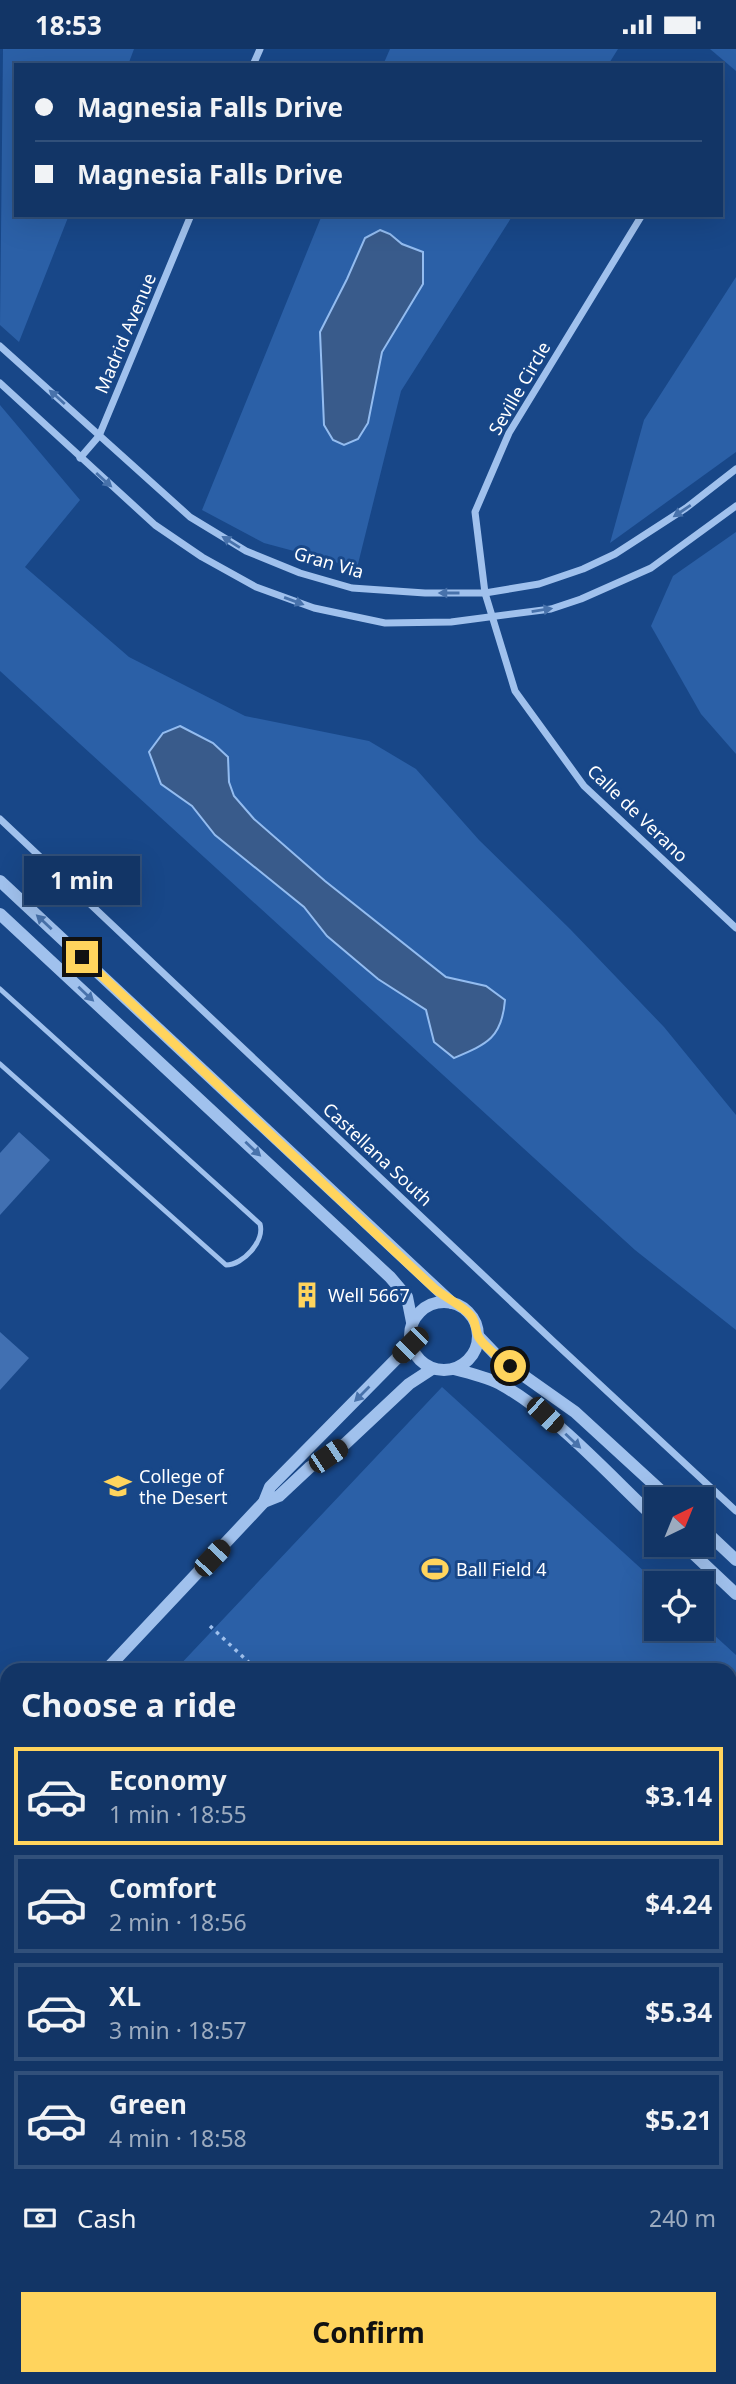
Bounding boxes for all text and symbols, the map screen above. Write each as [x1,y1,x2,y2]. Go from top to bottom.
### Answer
text: 18:53 [35,7,102,43]
text: Magnesia Falls Drive [77,89,343,125]
text: Magnesia Falls Drive [77,156,343,192]
street label: Madrid Avenue [89,269,161,397]
street label: Seville Circle [483,337,555,439]
one-way arrow [48,389,66,405]
one-way arrow [95,472,113,488]
one-way arrow [672,504,692,517]
one-way arrow [222,536,241,549]
street label: Gran Via [291,541,367,583]
one-way arrow [438,587,460,599]
one-way arrow [283,596,304,607]
one-way arrow [531,604,553,615]
street label: Calle de Verano [582,759,694,867]
callout: 1 min [24,855,140,905]
text: 1 min [50,864,114,896]
one-way arrow [35,914,53,930]
route end [66,941,98,973]
one-way arrow [77,985,94,1001]
street label: Castellana South [318,1097,438,1211]
one-way arrow [244,1140,261,1156]
building icon: Well 5667 [292,1280,322,1310]
place label: Well 5667 [328,1283,410,1307]
car [388,1323,433,1367]
route start [494,1350,526,1382]
one-way arrow [354,1385,371,1402]
car [523,1393,568,1437]
one-way arrow [564,1433,581,1449]
car [305,1436,352,1476]
place label: College of the Desert [139,1464,228,1509]
school or university icon: College of the Desert [103,1471,133,1501]
north arrow [644,1487,714,1557]
map controls [644,1487,714,1641]
car [190,1535,235,1581]
sports icon: Ball Field 4 [420,1554,450,1584]
place label: Ball Field 4 [456,1557,547,1581]
button: locate [644,1571,714,1641]
text: Choose a ride [21,1683,237,1726]
text: Economy [109,1762,227,1798]
icon: car [25,1765,88,1828]
text: $3.14 [645,1778,712,1814]
text: 1 min · 18:55 [109,1798,247,1830]
text: Comfort [109,1870,217,1906]
icon: car [25,1873,88,1936]
text: $4.24 [645,1886,712,1922]
text: 2 min · 18:56 [109,1906,247,1938]
text: XL [109,1978,141,2014]
icon: car [25,1981,88,2044]
text: $5.34 [645,1994,712,2030]
text: 3 min · 18:57 [109,2014,247,2046]
text: Green [109,2086,187,2122]
icon: car [25,2089,88,2152]
text: $5.21 [645,2102,712,2138]
text: 4 min · 18:58 [109,2122,247,2154]
icon: cash [21,2199,59,2237]
text: Cash [77,2200,137,2236]
text: 240 m [649,2202,716,2234]
button: Confirm [21,2292,716,2372]

